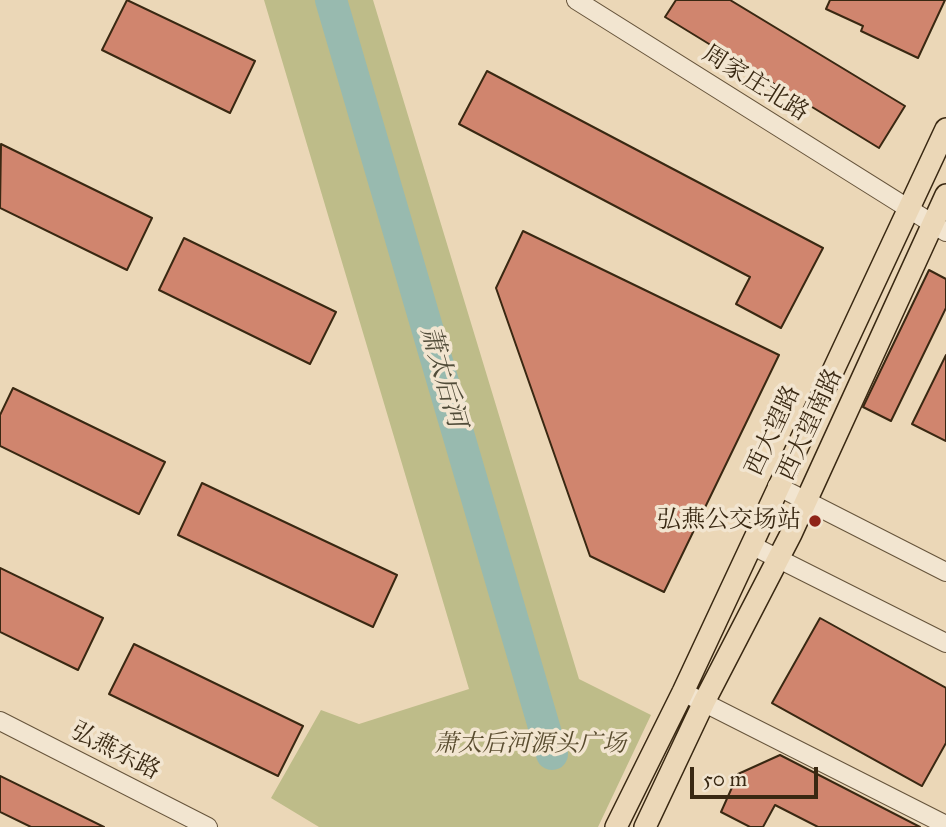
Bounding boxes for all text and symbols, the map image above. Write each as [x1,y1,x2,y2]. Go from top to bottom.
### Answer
street label: 周家庄北路 [696,40,814,128]
water label: 萧太后河 [413,323,471,431]
street label: 西大望南路 [773,365,849,485]
street label: 西大望路 [741,381,807,481]
place label: 弘燕公交场站 [657,507,801,535]
marker: 弘燕公交场站 [807,513,823,529]
street label: 弘燕东路 [66,717,164,787]
park label: 萧太后河源头广场 [434,731,626,759]
scale bar [694,754,822,798]
text: 50 m [703,766,747,792]

